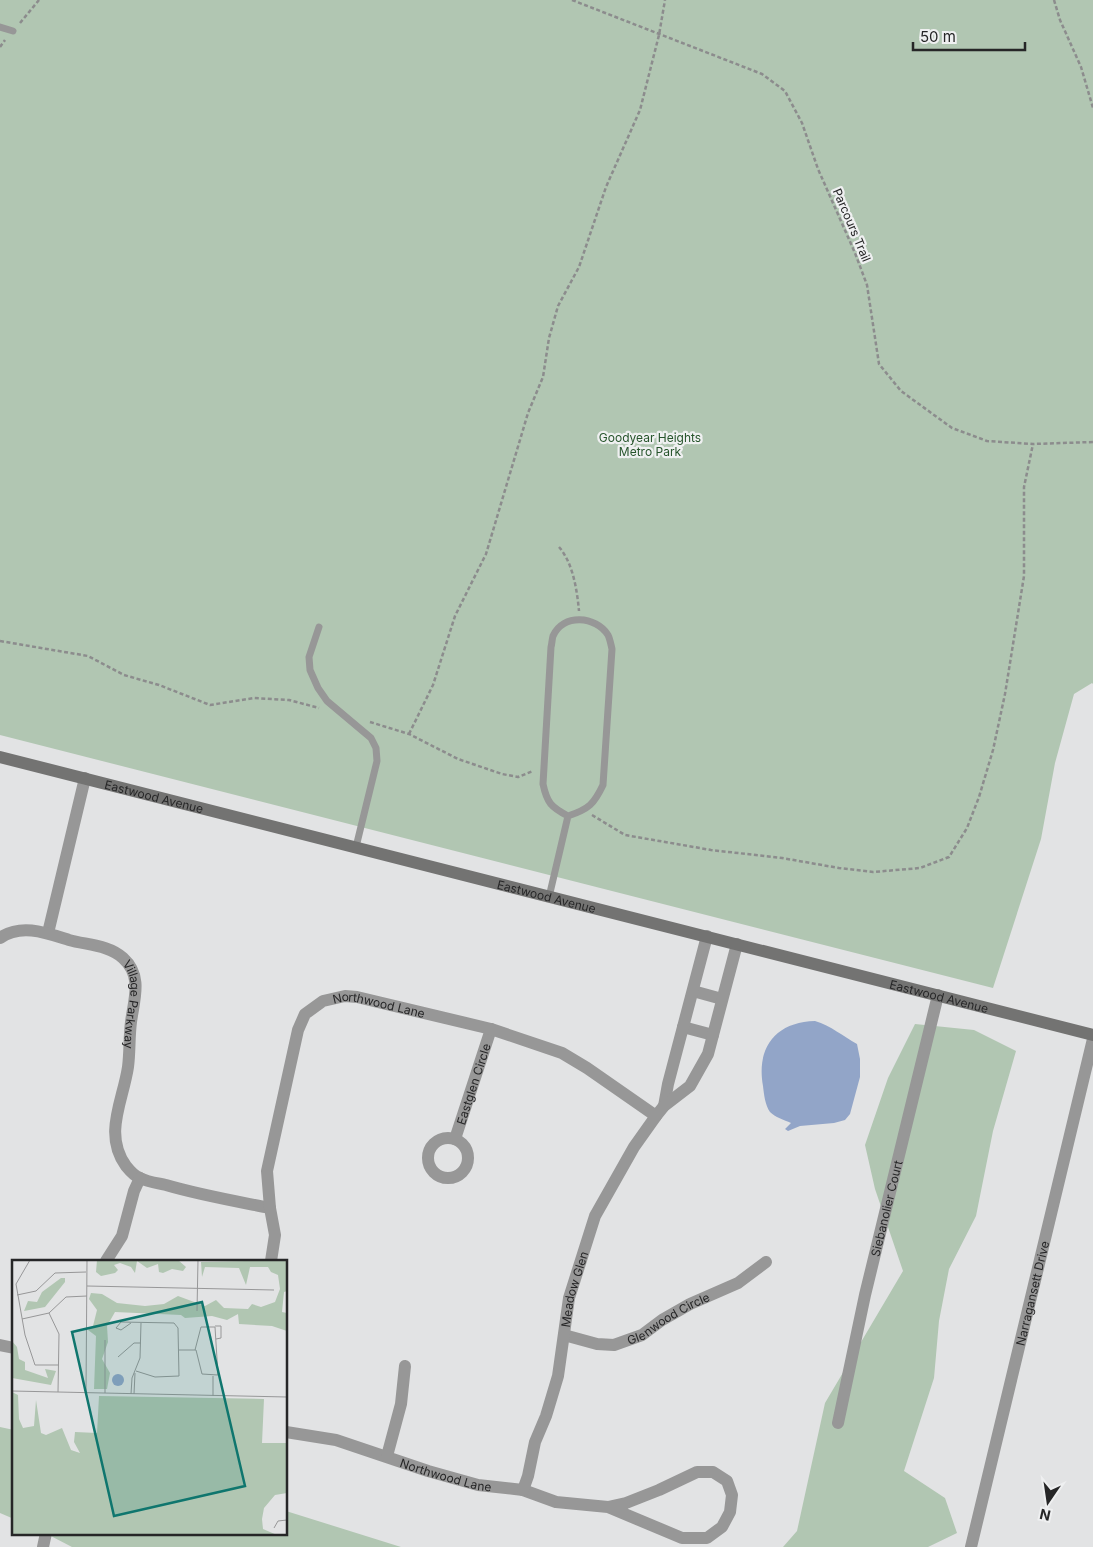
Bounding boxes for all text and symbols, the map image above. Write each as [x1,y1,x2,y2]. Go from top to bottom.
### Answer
scale bar [913,20,1026,52]
text: 50 m [920,27,956,46]
street label: Parcours Trail [830,186,874,264]
park label: Goodyear Heights Metro Park [599,430,701,459]
street label: Eastwood Avenue [103,776,205,816]
street label: Eastwood Avenue [496,876,598,916]
street label: Village Parkway [120,957,143,1049]
street label: Eastwood Avenue [888,976,990,1016]
street label: Northwood Lane [331,988,427,1020]
street label: Eastglen Circle [453,1041,493,1126]
street label: Siebanolier Court [867,1159,905,1258]
street label: Narragansett Drive [1012,1239,1052,1347]
street label: Meadow Glen [557,1249,591,1328]
inset map [12,1260,288,1534]
street label: Glenwood Circle [625,1289,712,1347]
street label: Northwood Lane [398,1455,492,1494]
north arrow [1023,1477,1073,1527]
text: N [1038,1506,1052,1525]

